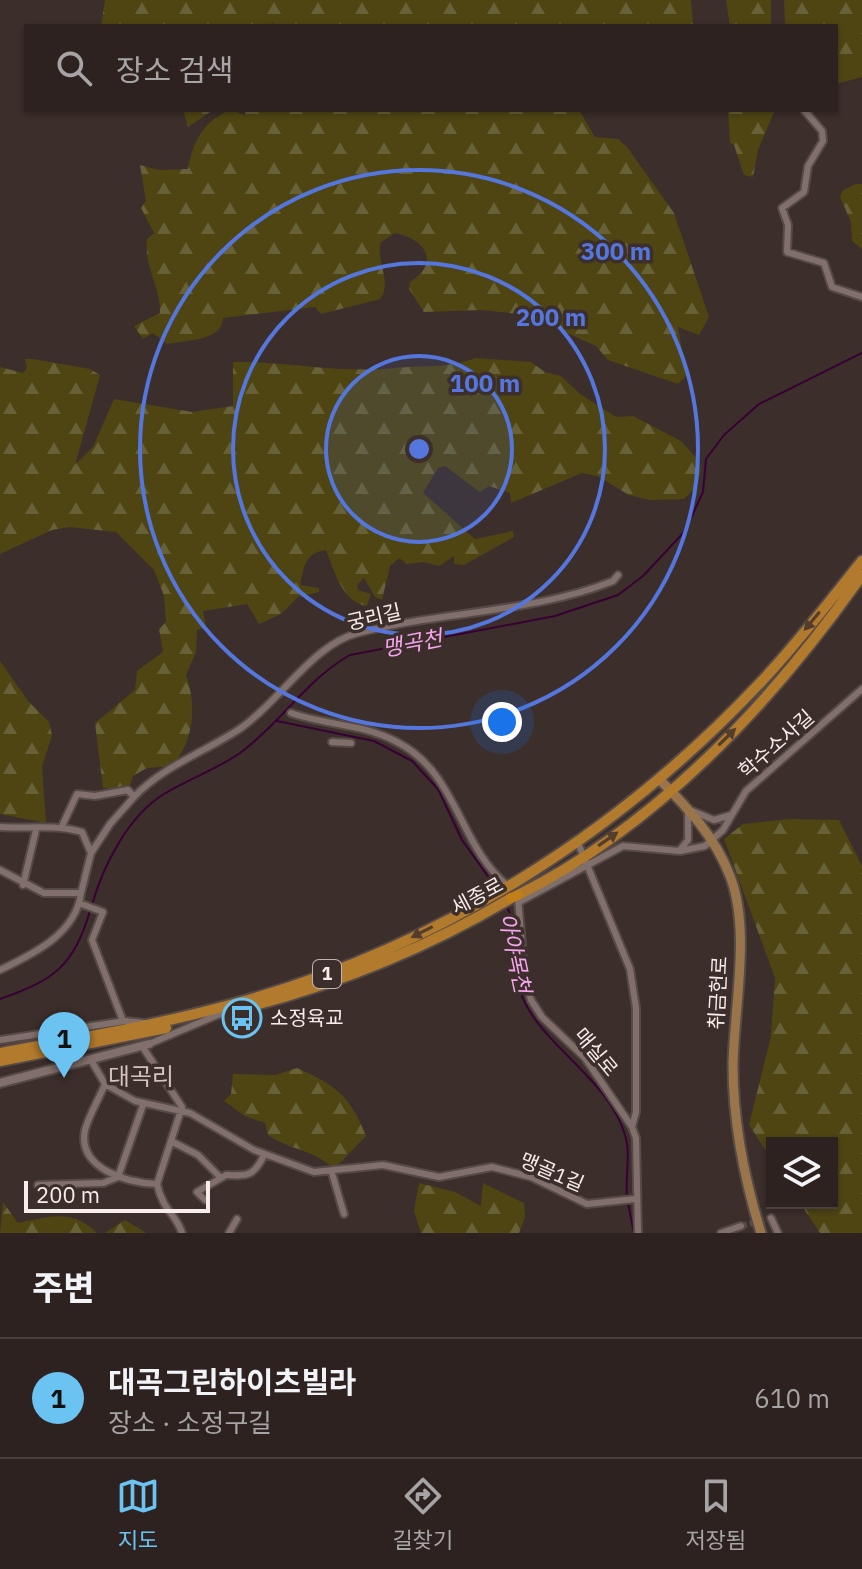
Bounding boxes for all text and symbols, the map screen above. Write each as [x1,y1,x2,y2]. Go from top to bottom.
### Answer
search box [24,24,838,112]
icon: search [52,46,96,90]
text: 장소 검색 [116,50,233,89]
text: 300 m [581,235,651,267]
text: 200 m [516,301,586,333]
text: 100 m [450,367,520,399]
centre of rings [405,435,433,463]
street label: 궁리길 [344,597,404,636]
one-way arrow [804,611,821,631]
water label: 맹곡천 [379,622,447,663]
your location [482,702,522,742]
street label: 학수소사길 [732,703,819,784]
one-way arrow [717,728,736,746]
one-way arrow [597,832,618,847]
street label: 세종로 [446,871,507,920]
water label: 아야목천 [493,910,539,998]
one-way arrow [410,925,433,939]
street label: 취금헌로 [702,956,733,1030]
road number: 1 [313,960,341,988]
bus stop icon: 소정육교 [221,997,263,1039]
place label: 소정육교 [270,1004,344,1031]
pin: 1 [38,1012,90,1078]
street label: 매실로 [568,1022,624,1082]
district label: 대곡리 [108,1060,174,1092]
map controls [766,1137,838,1209]
button: layers [766,1137,838,1209]
street label: 맹골1길 [516,1146,588,1197]
scale bar [24,1177,210,1213]
text: 200 m [36,1180,100,1209]
text: 주변 [32,1265,95,1309]
text: 대곡그린하이츠빌라 [108,1362,356,1401]
text: 1 [50,1381,66,1415]
text: 610 m [754,1381,830,1415]
text: 장소 · 소정구길 [108,1405,272,1439]
tab: 지도 [116,1474,160,1554]
tab: 길찾기 [392,1474,453,1554]
tab: 저장됨 [685,1474,746,1554]

